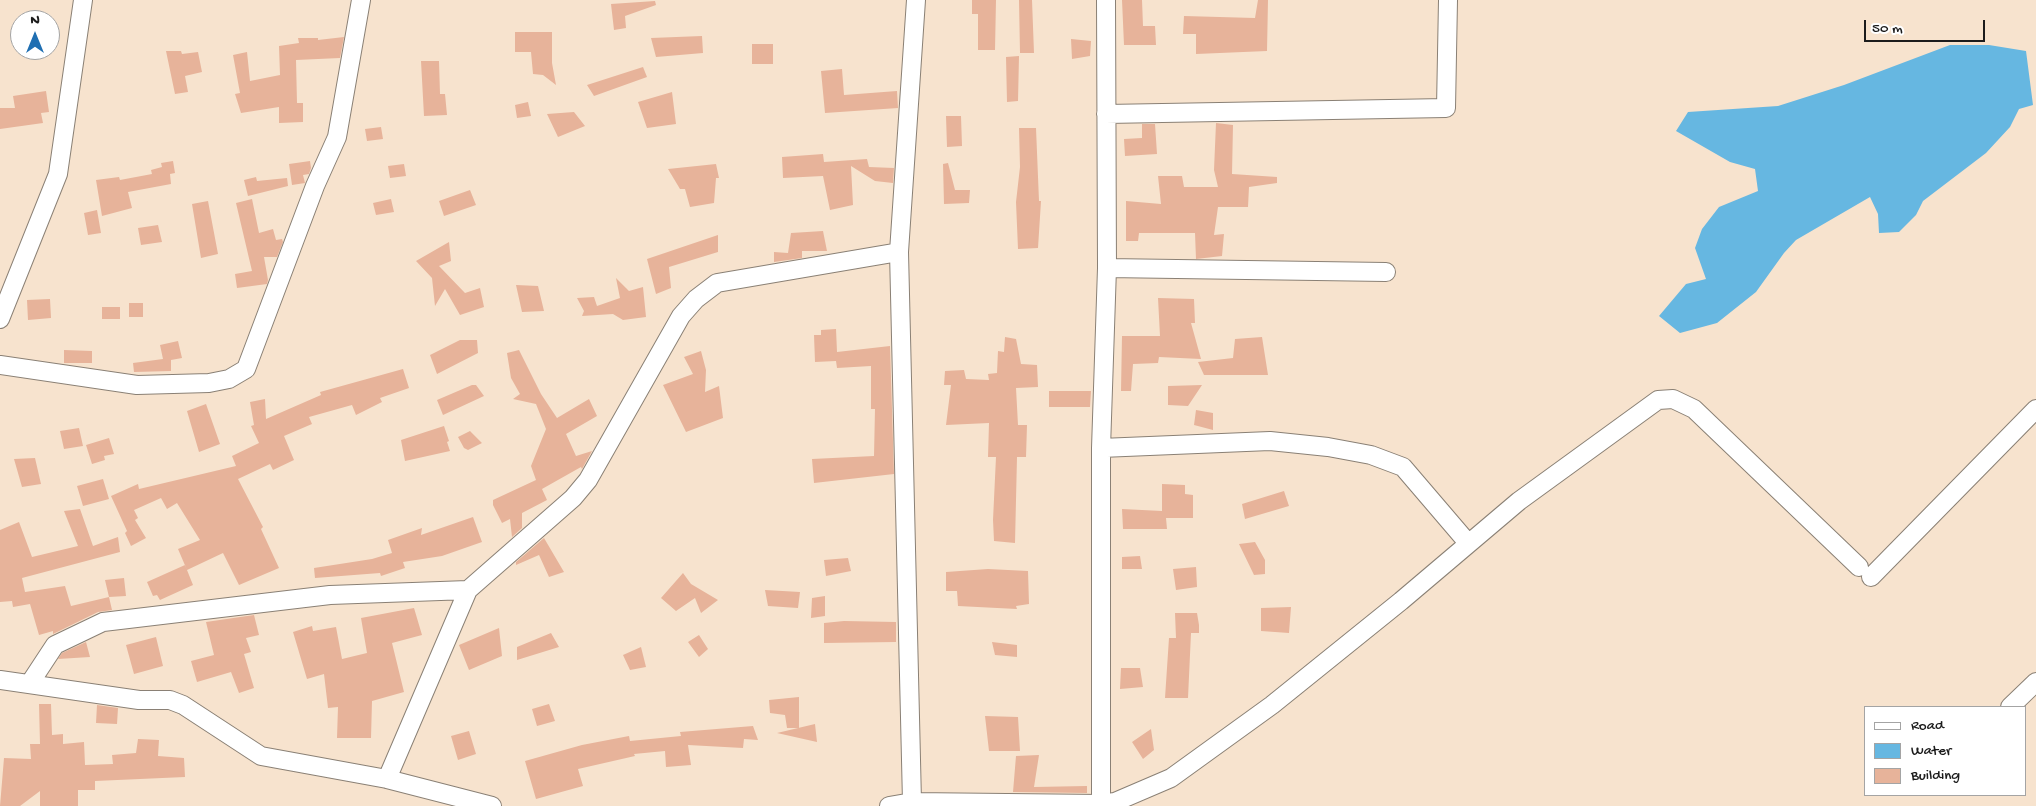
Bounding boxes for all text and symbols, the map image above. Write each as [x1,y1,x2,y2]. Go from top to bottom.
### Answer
north arrow [10,10,60,60]
scale bar [1866,10,1987,42]
text: N [30,12,40,29]
text: 50 m [1872,20,1903,38]
legend [1864,706,2026,796]
text: Road [1911,717,1944,735]
text: Water [1911,742,1951,760]
text: Building [1911,767,1960,785]

